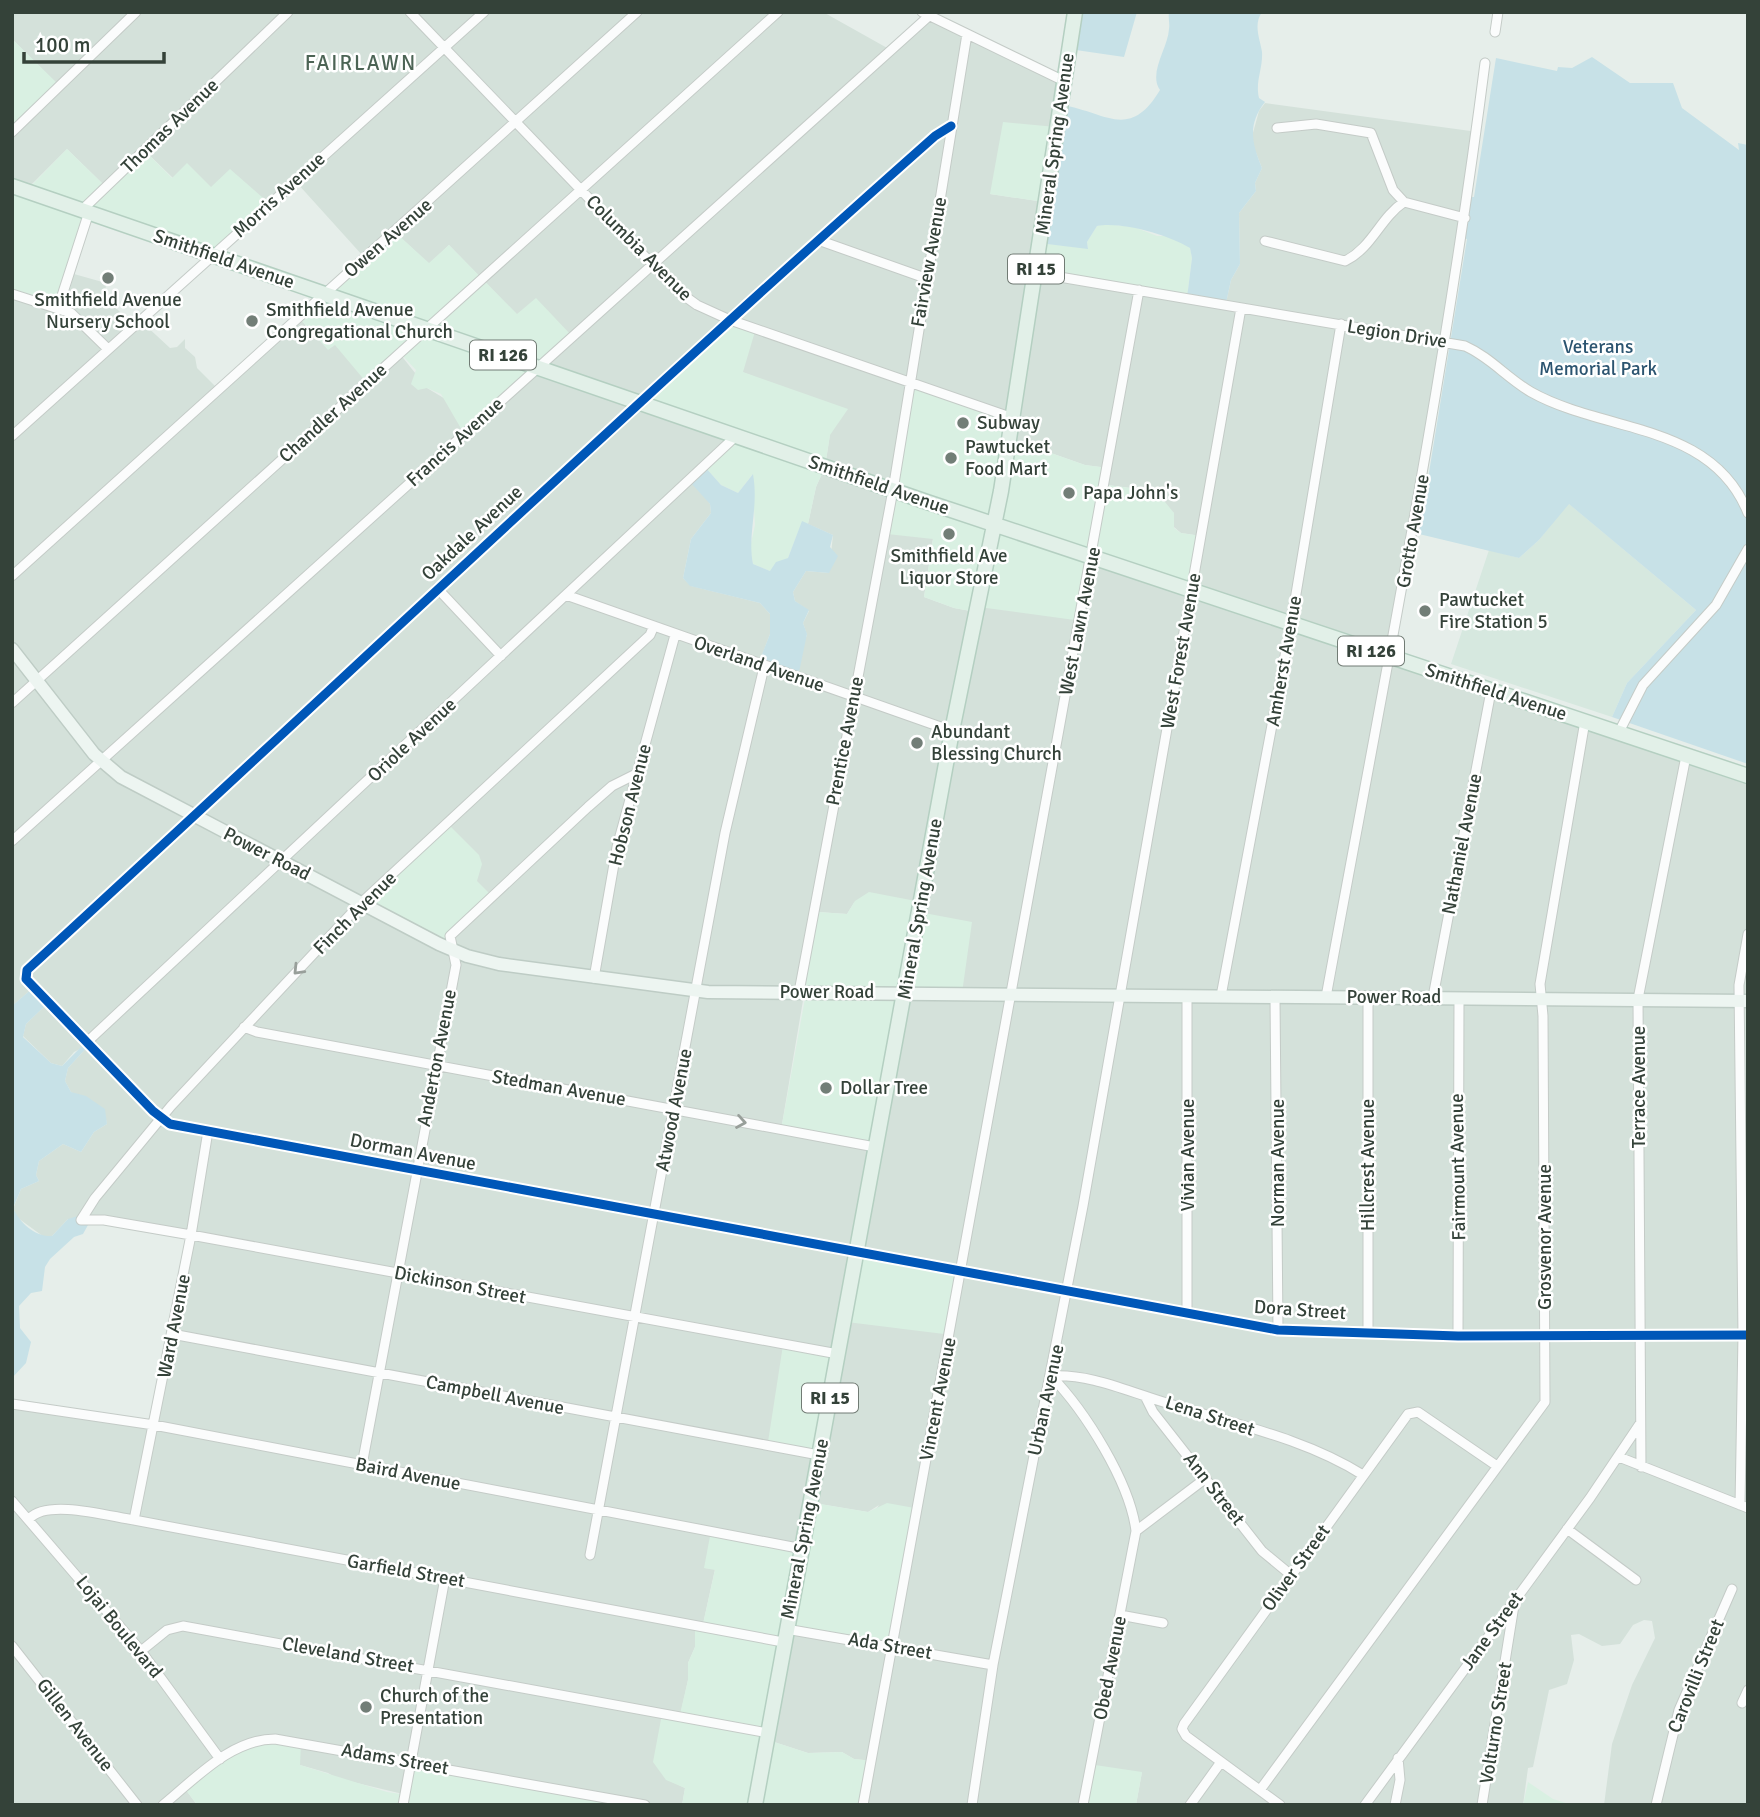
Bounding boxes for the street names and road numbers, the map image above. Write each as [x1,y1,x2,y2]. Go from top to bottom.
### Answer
street label: Mineral Spring Avenue [1030,51,1080,237]
street label: Thomas Avenue [116,74,224,178]
street label: Morris Avenue [228,147,330,243]
street label: Columbia Avenue [581,190,697,306]
street label: Owen Avenue [339,193,437,283]
street label: Fairview Avenue [906,195,952,329]
street label: Smithfield Avenue [150,224,298,294]
road number: RI 15 [1008,255,1064,284]
street label: Legion Drive [1345,314,1449,354]
road number: RI 126 [470,340,536,370]
street label: Chandler Avenue [274,358,392,468]
street label: Francis Avenue [401,392,509,492]
street label: Smithfield Avenue [805,450,953,520]
street label: Grotto Avenue [1391,472,1435,590]
street label: Oakdale Avenue [417,480,527,586]
street label: West Lawn Avenue [1054,545,1106,697]
street label: West Forest Avenue [1155,571,1207,731]
street label: Amherst Avenue [1261,594,1307,728]
street label: Overland Avenue [690,630,828,698]
road number: RI 126 [1338,636,1404,666]
street label: Smithfield Avenue [1422,658,1570,726]
street label: Prentice Avenue [821,674,869,808]
street label: Oriole Avenue [362,693,462,787]
street label: Hobson Avenue [603,742,657,868]
street label: Nathaniel Avenue [1437,771,1487,917]
street label: Mineral Spring Avenue [892,816,948,1002]
street label: Power Road [219,822,315,886]
street label: Finch Avenue [308,866,402,960]
street label: Power Road [780,980,874,1004]
street label: Power Road [1347,985,1441,1009]
street label: Anderton Avenue [412,987,462,1129]
street label: Terrace Avenue [1627,1026,1651,1148]
street label: Atwood Avenue [650,1046,698,1174]
street label: Stedman Avenue [490,1064,628,1112]
street label: Fairmount Avenue [1445,1093,1471,1241]
street label: Vivian Avenue [1176,1098,1200,1212]
street label: Norman Avenue [1266,1099,1290,1227]
street label: Hillcrest Avenue [1356,1099,1380,1231]
street label: Dorman Avenue [348,1128,478,1176]
street label: Grosvenor Avenue [1533,1164,1557,1310]
street label: Dickinson Street [392,1260,528,1310]
street label: Ward Avenue [152,1272,196,1380]
street label: Dora Street [1253,1295,1347,1325]
street label: Vincent Avenue [914,1335,962,1463]
street label: Urban Avenue [1022,1342,1070,1458]
street label: Campbell Avenue [424,1370,566,1420]
road number: RI 15 [802,1384,858,1413]
street label: Lena Street [1162,1390,1258,1442]
street label: Mineral Spring Avenue [776,1437,834,1621]
street label: Ann Street [1178,1448,1250,1531]
street label: Baird Avenue [353,1452,463,1496]
street label: Oliver Street [1256,1520,1336,1616]
street label: Garfield Street [345,1549,467,1593]
street label: Lojai Boulevard [70,1571,168,1683]
street label: Jane Street [1455,1587,1529,1675]
street label: Obed Avenue [1088,1614,1132,1722]
street label: Carovilli Street [1662,1615,1730,1736]
street label: Ada Street [846,1627,934,1665]
street label: Cleveland Street [280,1632,416,1678]
street label: Volturno Street [1475,1660,1518,1786]
street label: Gillen Avenue [31,1674,119,1776]
street label: Adams Street [340,1738,451,1780]

